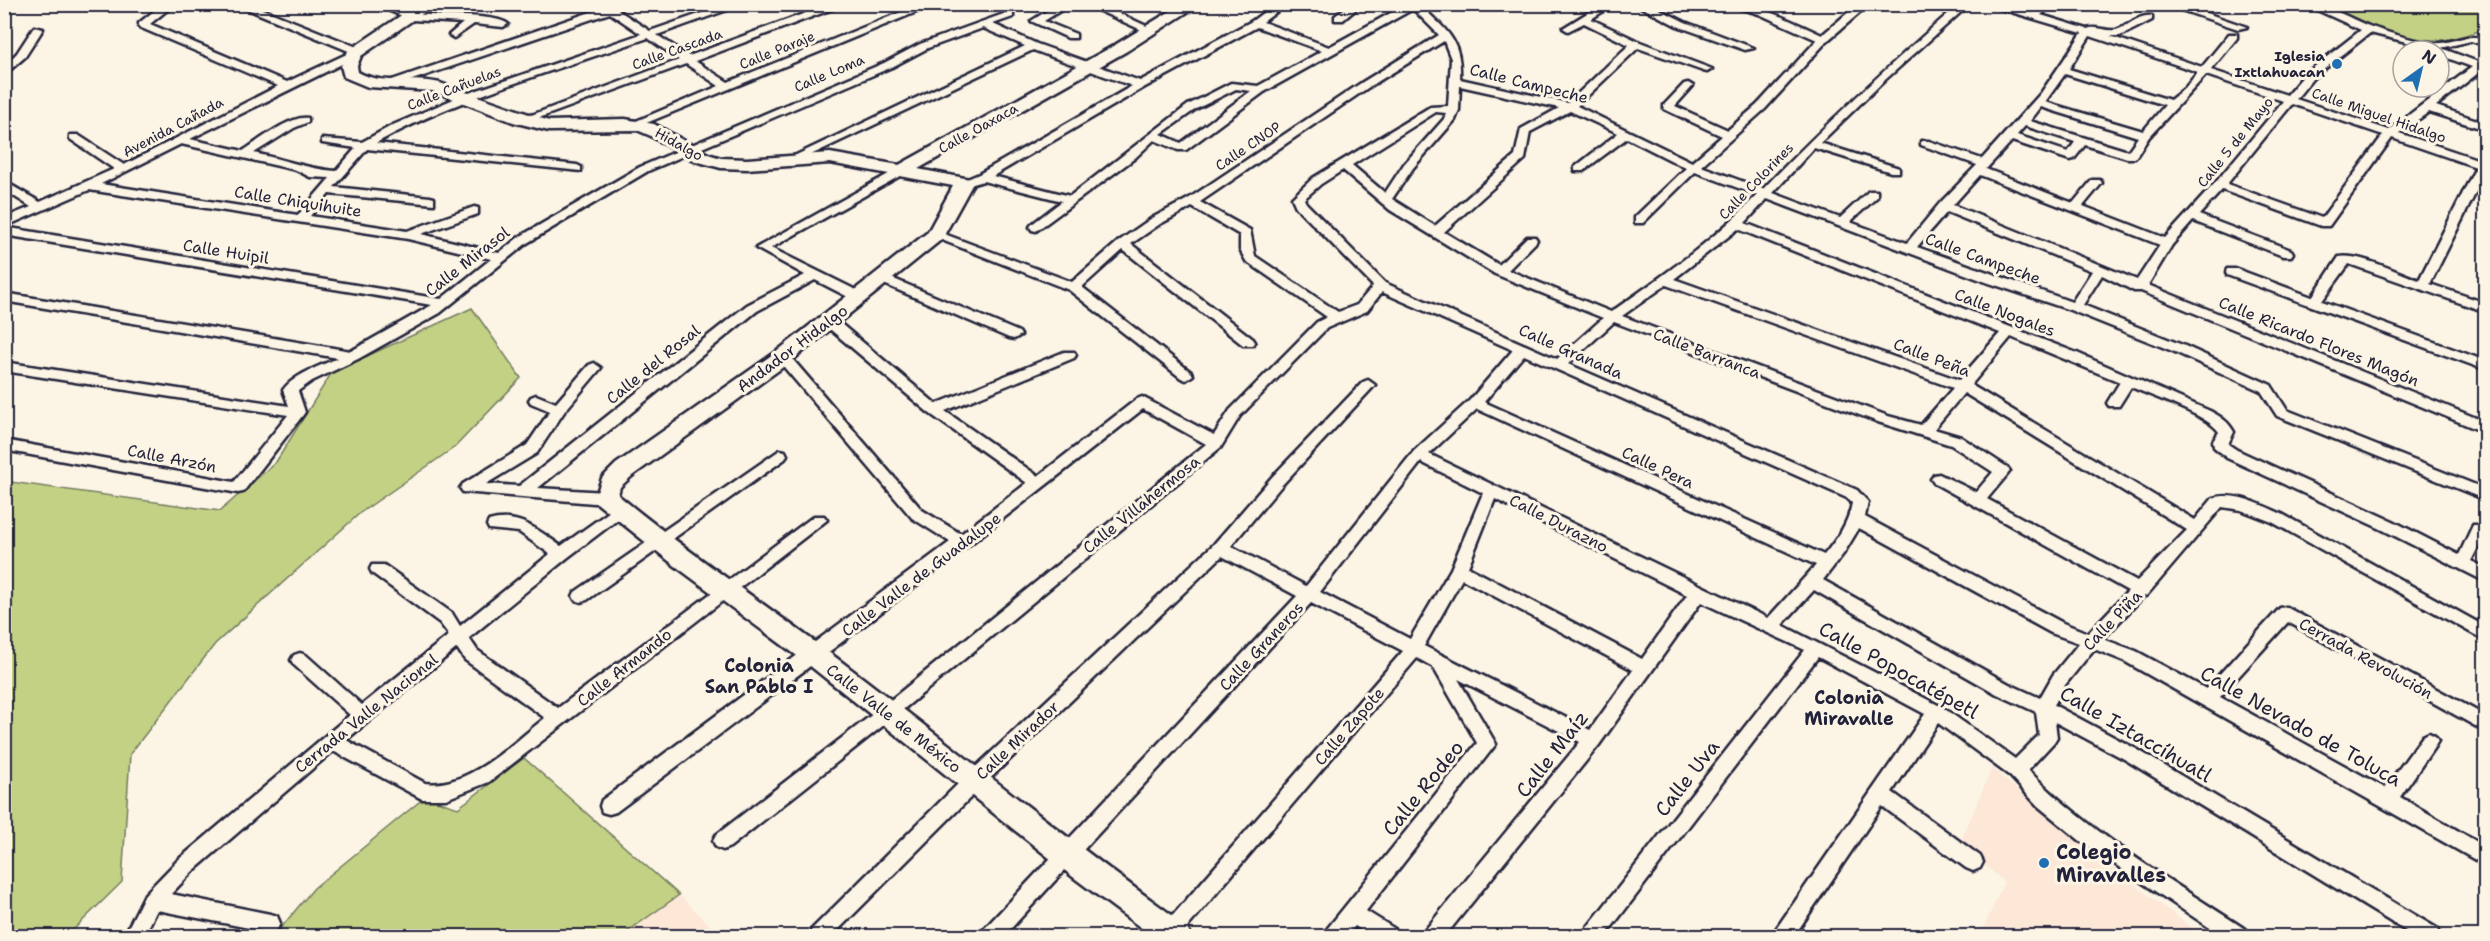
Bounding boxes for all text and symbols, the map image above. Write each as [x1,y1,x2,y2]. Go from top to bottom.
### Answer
street label: Calle Cascada [629,24,725,74]
street label: Calle Paraje [737,27,817,73]
north arrow [2391,39,2451,99]
text: N [2418,45,2440,69]
place label: Iglesia Ixtlahuacan [2234,47,2325,81]
street label: Calle Loma [791,50,867,96]
marker: Iglesia Ixtlahuacan [2330,57,2344,71]
street label: Calle Campeche [1467,59,1590,108]
street label: Calle Cañuelas [404,62,504,114]
street label: Calle Miguel Hidalgo [2309,84,2449,146]
street label: Avenida Cañada [120,93,227,161]
street label: Calle 5 de Mayo [2193,93,2277,191]
street label: Calle Oaxaca [935,99,1021,157]
street label: Calle CNOP [1212,117,1284,175]
street label: Hidalgo [652,123,706,165]
street label: Calle Colorines [1715,139,1797,223]
street label: Calle Chiquihuite [233,181,363,222]
street label: Calle Mirasol [421,222,514,301]
street label: Calle Campeche [1922,228,2043,289]
street label: Calle Huipil [181,234,271,269]
street label: Calle Nogales [1951,284,2058,341]
street label: Calle Ricardo Flores Magón [2216,292,2422,391]
street label: Andador Hidalgo [733,300,852,397]
street label: Calle Granada [1516,319,1626,384]
street label: Calle del Rosal [602,320,705,409]
street label: Calle Barranca [1650,323,1764,384]
street label: Calle Peña [1890,333,1973,382]
street label: Calle Arzón [126,440,218,477]
street label: Calle Pera [1618,442,1697,493]
street label: Calle Villahermosa [1079,451,1204,558]
street label: Calle Durazno [1506,490,1612,557]
street label: Calle Valle de Guadalupe [837,508,1005,641]
street label: Calle Piña [2078,585,2147,655]
street label: Calle Graneros [1215,597,1308,695]
street label: Cerrada Revolución [2295,613,2436,704]
street label: Calle Popocatépetl [1814,615,1984,725]
street label: Calle Armando [573,624,676,711]
street label: Cerrada Valle Nacional [290,649,442,778]
district label: Colonia San Pablo I [705,654,813,699]
street label: Calle Valle de México [822,659,965,778]
street label: Calle Nevado de Toluca [2196,660,2407,792]
street label: Calle Iztaccíhuatl [2055,680,2217,788]
street label: Calle Zapote [1310,683,1389,770]
district label: Colonia Miravalle [1804,686,1894,731]
street label: Calle Mirador [971,696,1063,784]
street label: Calle Maíz [1510,705,1594,803]
street label: Calle Uva [1649,734,1725,822]
street label: Calle Rodeo [1377,735,1469,841]
place label: Colegio Miravalles [2056,839,2166,888]
marker: Colegio Miravalles [2037,856,2051,870]

